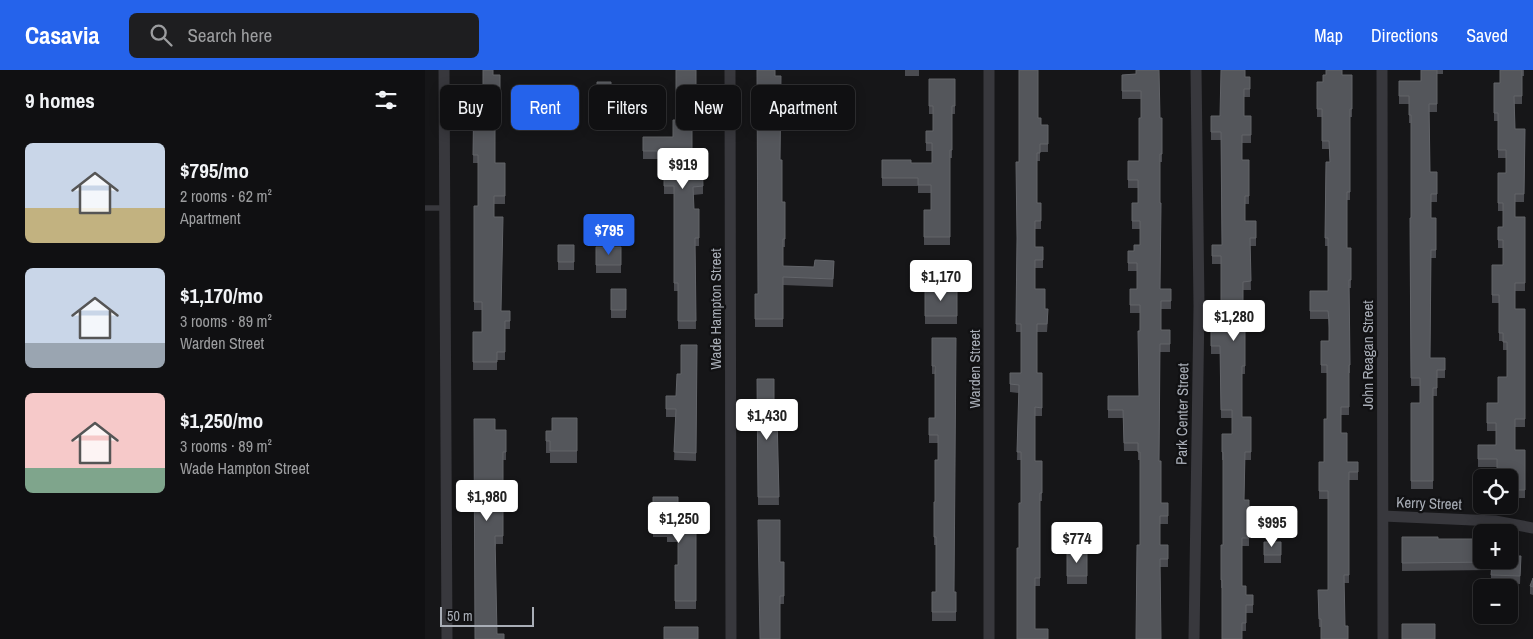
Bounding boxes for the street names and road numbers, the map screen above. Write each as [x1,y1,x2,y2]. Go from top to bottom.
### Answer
street label: Wade Hampton Street [705,248,726,370]
street label: John Reagan Street [1357,300,1378,410]
street label: Warden Street [964,329,985,408]
street label: Park Center Street [1171,362,1193,465]
street label: Kerry Street [1396,491,1463,515]

